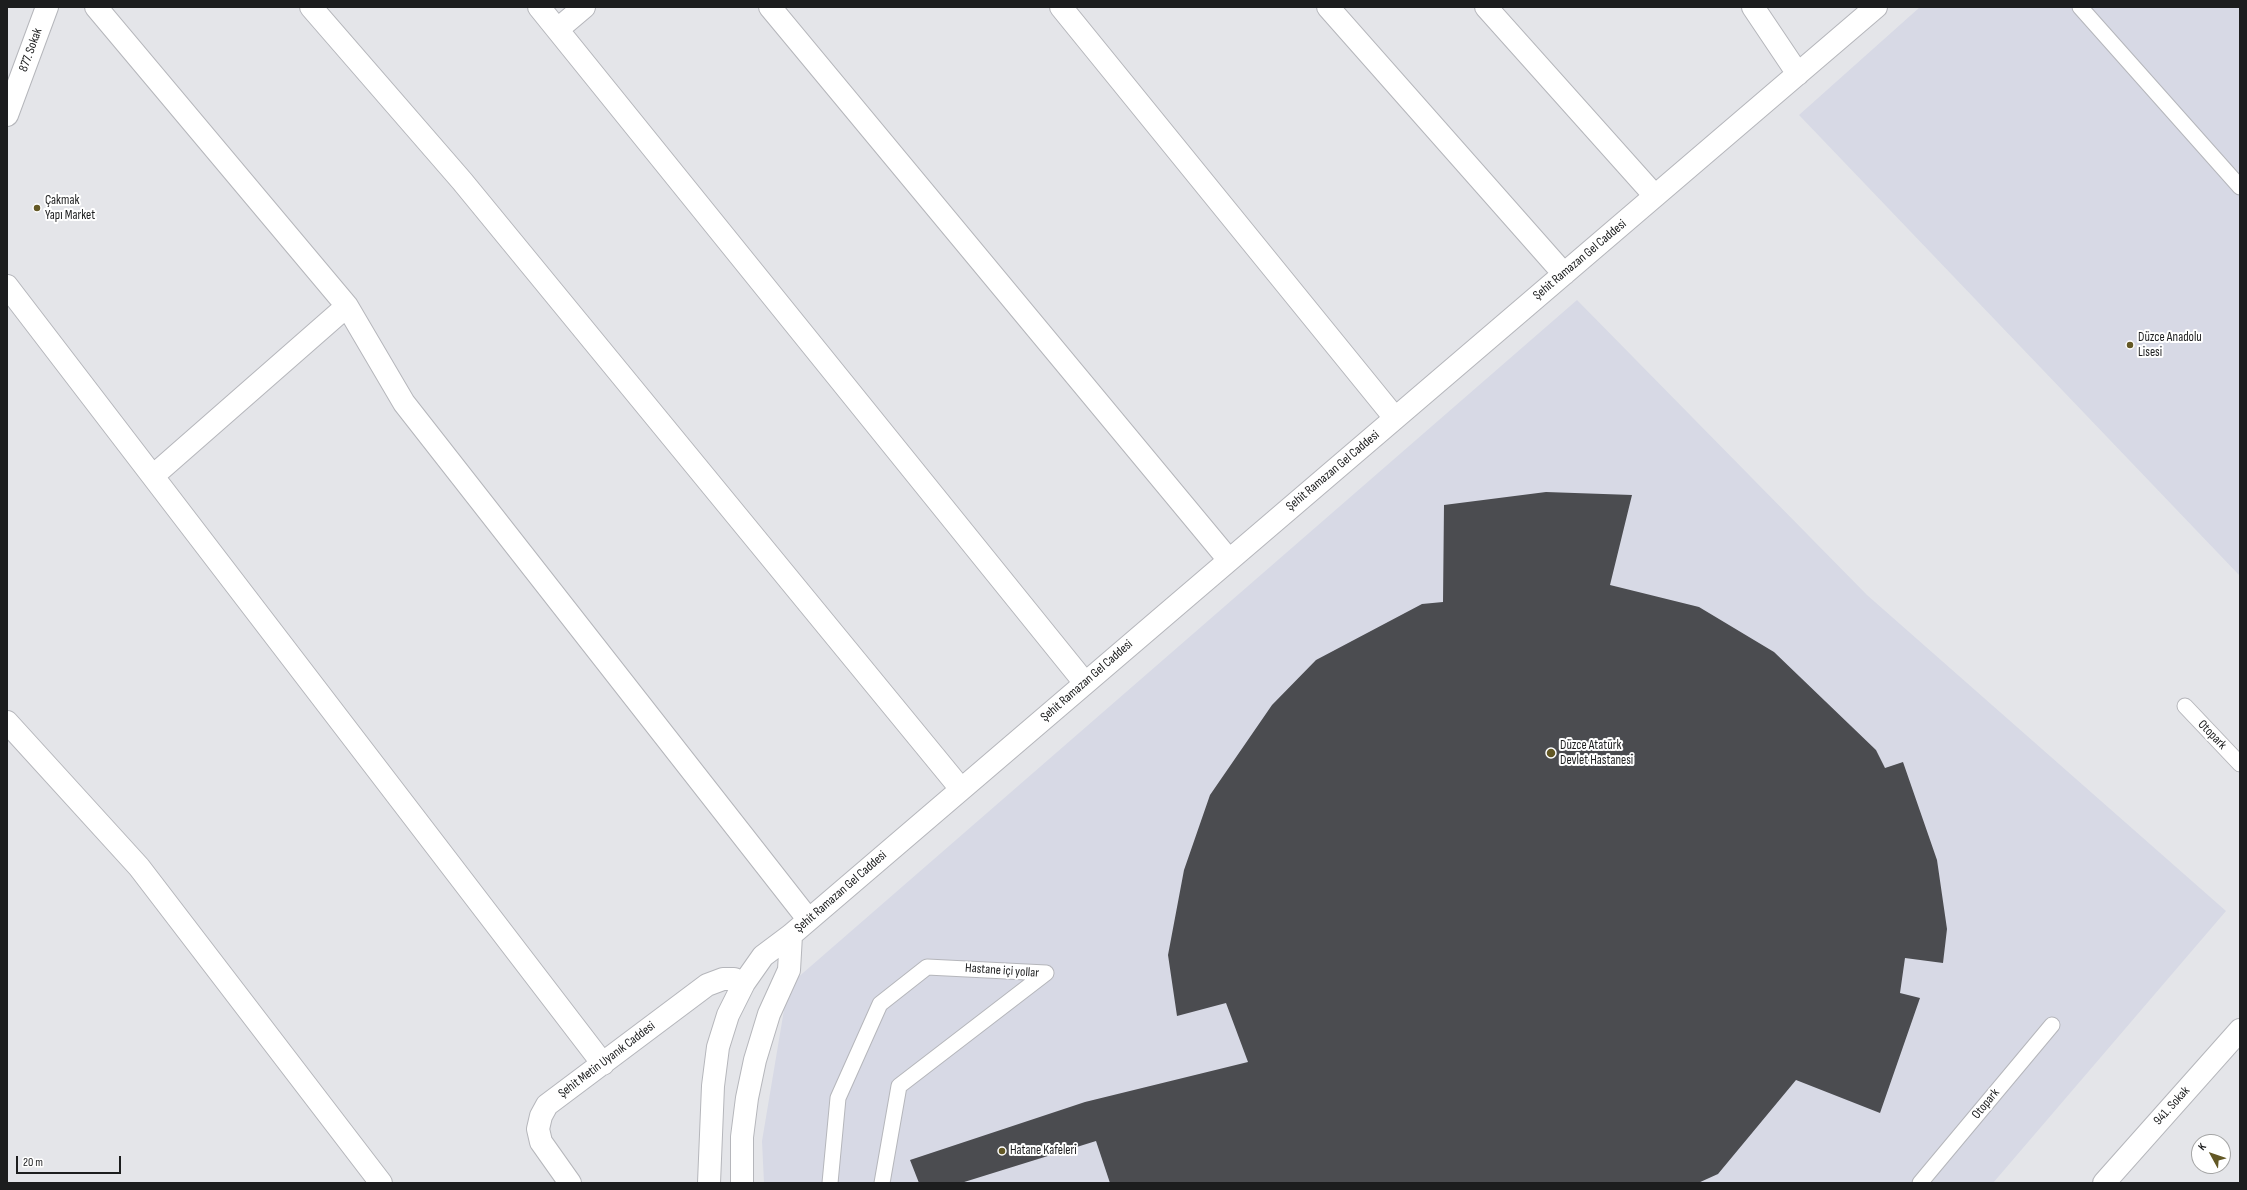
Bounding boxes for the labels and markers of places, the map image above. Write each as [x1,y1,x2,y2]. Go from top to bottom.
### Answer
place label: Çakmak Yapı Market [45,193,95,224]
marker: Çakmak Yapı Market [32,203,42,213]
place label: Düzce Anadolu Lisesi [2138,330,2202,361]
marker: Düzce Anadolu Lisesi [2125,340,2135,350]
place label: Düzce Atatürk Devlet Hastanesi [1560,738,1633,769]
marker: Düzce Atatürk Devlet Hastanesi [1545,747,1557,759]
place label: Hatane Kafeleri [1010,1143,1077,1159]
marker: Hatane Kafeleri [997,1146,1007,1156]

